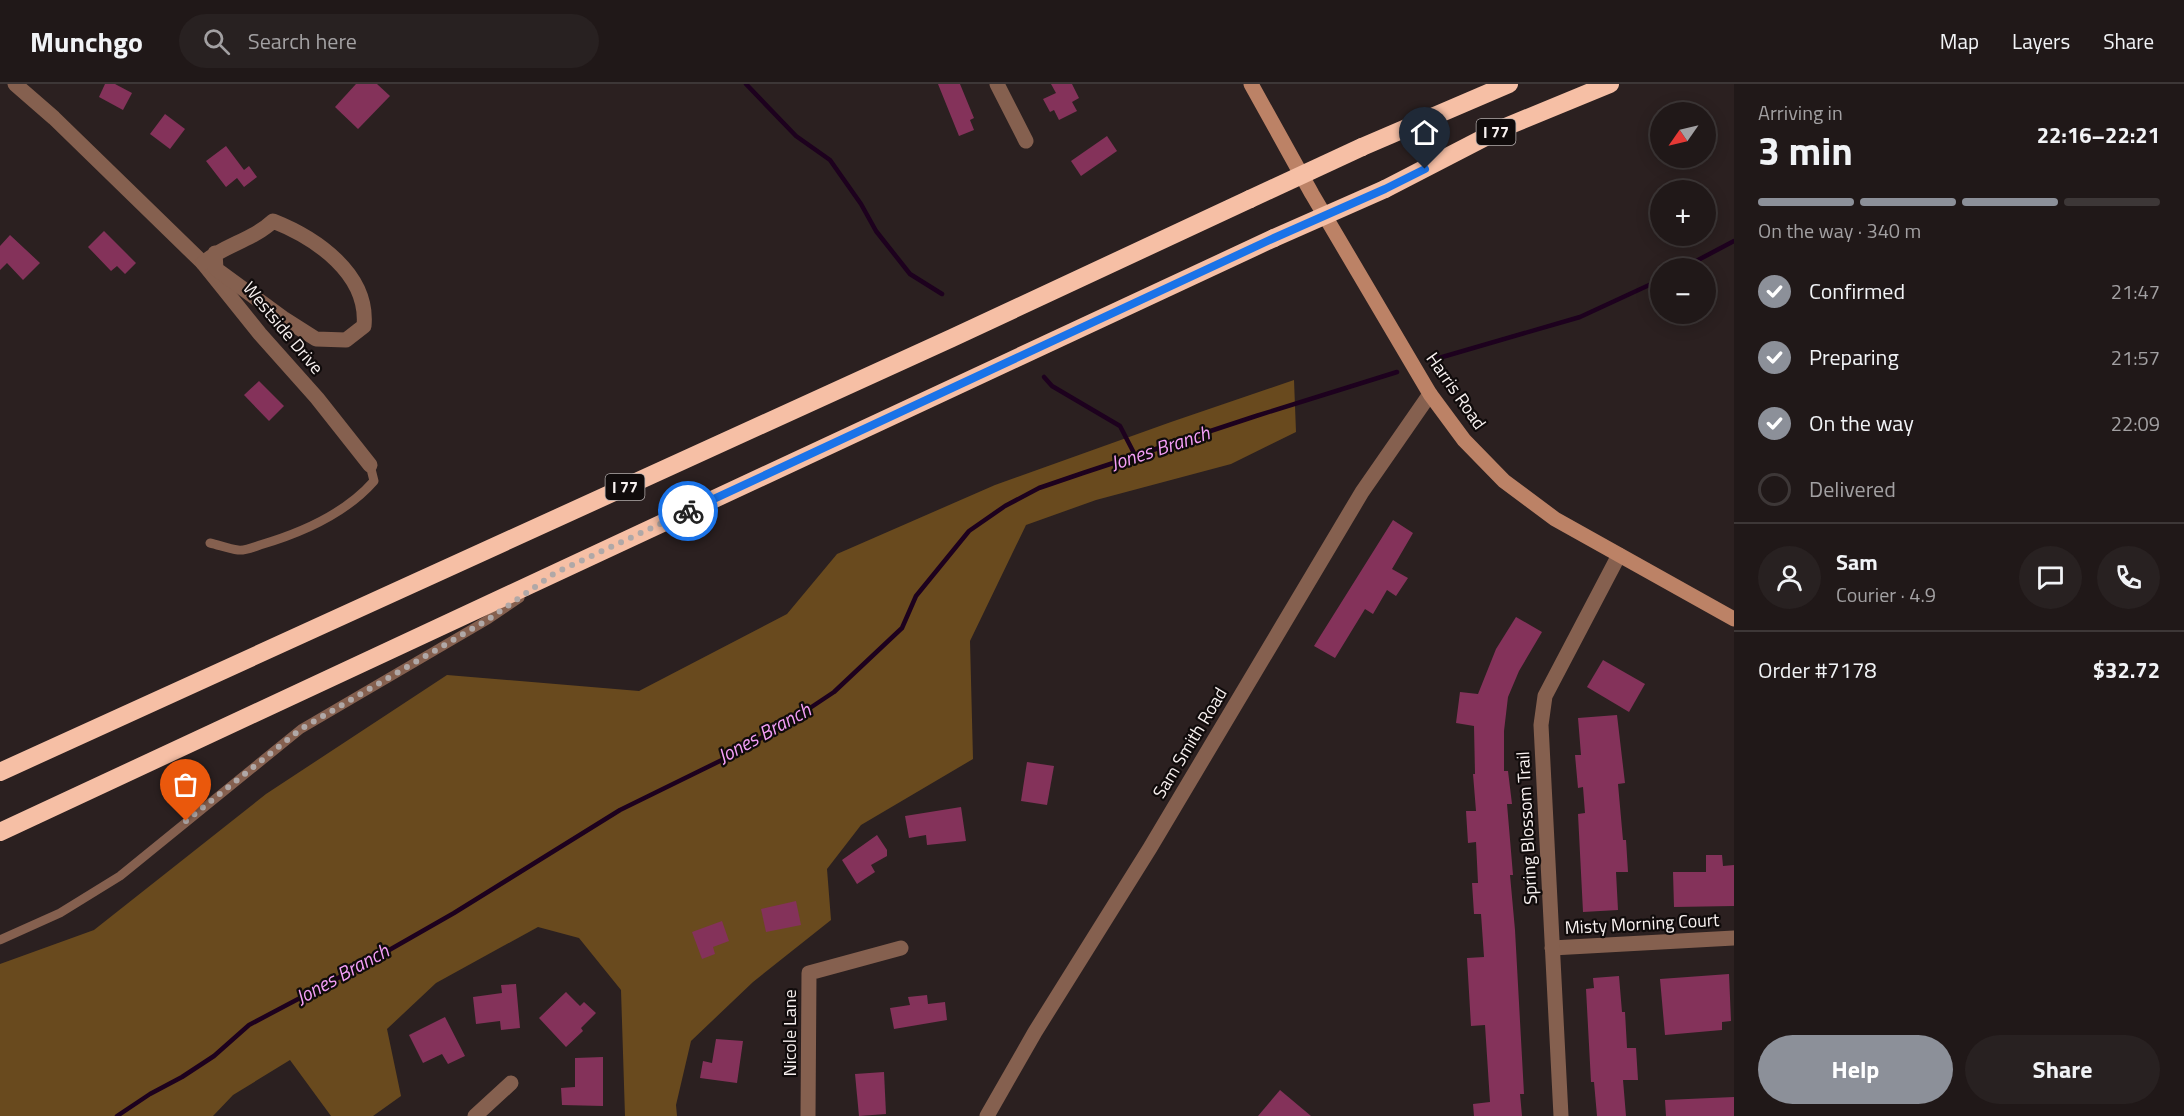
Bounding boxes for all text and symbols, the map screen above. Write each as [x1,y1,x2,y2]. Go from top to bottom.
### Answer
search box [179,14,599,68]
text: Munchgo [30,20,143,63]
text: Search here [248,24,357,58]
icon: search [200,25,233,58]
text: Map [1940,25,1979,57]
text: Layers [2012,25,2070,57]
text: Share [2103,25,2154,57]
text: Arriving in [1758,97,1843,128]
north arrow [1650,102,1716,168]
map controls [1650,102,1716,324]
pin [1399,107,1450,169]
icon: home [1408,116,1441,149]
text: 22:16–22:21 [2037,118,2160,152]
road number: I 77 [1476,119,1516,145]
text: 3 min [1758,121,1853,180]
button: + [1650,180,1716,246]
text: On the way · 340 m [1758,215,1921,246]
button: − [1650,258,1716,324]
text: Confirmed [1809,274,1905,308]
street label: Westside Drive [237,275,330,380]
icon: check [1758,275,1791,308]
text: 21:47 [2111,276,2160,307]
text: Preparing [1809,340,1899,374]
icon: check [1758,341,1791,374]
text: 21:57 [2111,342,2160,373]
street label: Harris Road [1420,347,1493,435]
text: On the way [1809,406,1914,440]
icon: check [1758,407,1791,440]
text: 22:09 [2111,408,2160,439]
water label: Jones Branch [1106,417,1215,478]
text: Delivered [1809,472,1896,506]
road number: I 77 [606,474,644,500]
courier [658,481,718,541]
icon: bike [672,495,705,528]
text: Sam [1836,545,1878,579]
button: person [1758,546,1821,609]
button: chat [2019,546,2082,609]
button: phone [2097,546,2160,609]
text: Courier · 4.9 [1836,579,1936,610]
text: Order #7178 [1758,653,1877,687]
text: $32.72 [2093,653,2160,687]
street label: Sam Smith Road [1146,682,1233,803]
water label: Jones Branch [711,694,817,771]
street label: Spring Blossom Trail [1509,751,1544,905]
pin [160,759,211,821]
icon: bag [169,768,202,801]
street label: Misty Morning Court [1564,906,1721,941]
water label: Jones Branch [289,935,395,1012]
street label: Nicole Lane [776,990,803,1076]
button: Help [1758,1035,1953,1104]
button: Share [1965,1035,2160,1104]

